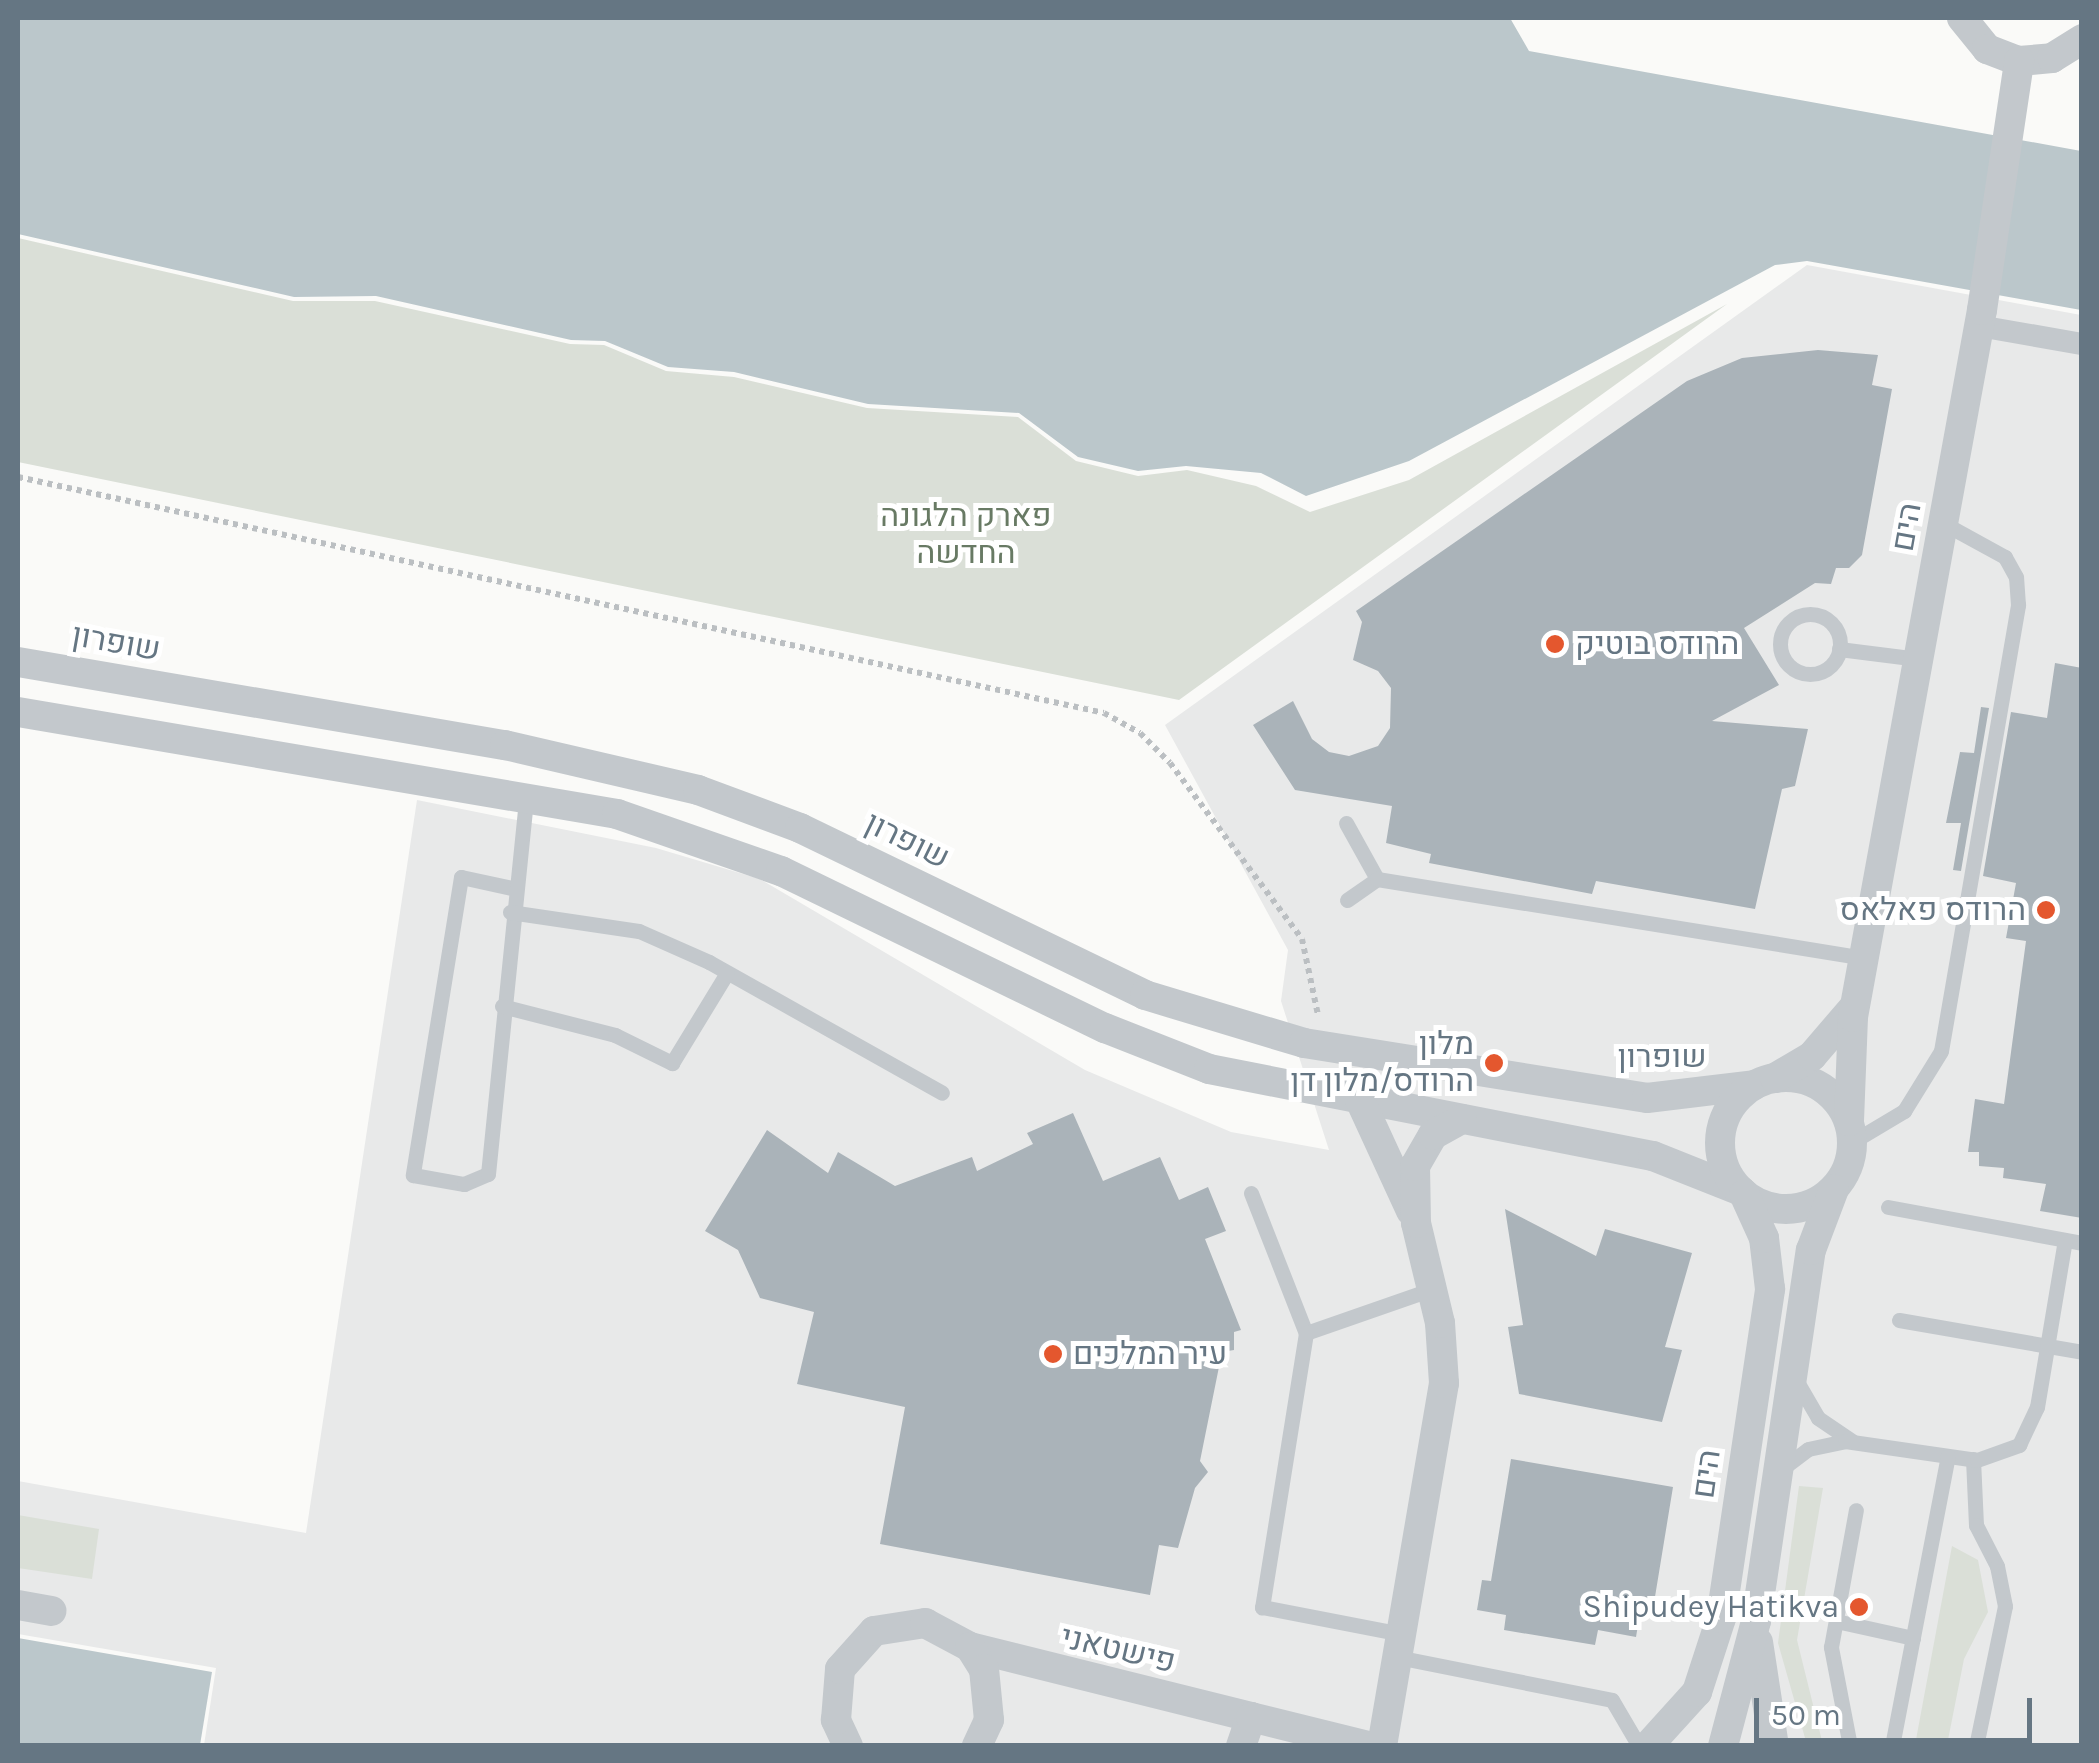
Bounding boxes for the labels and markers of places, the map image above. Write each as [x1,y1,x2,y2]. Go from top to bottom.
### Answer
place label: הרודס בוטיק [1575,625,1739,663]
marker: הרודס בוטיק [1544,633,1566,655]
place label: הרודס פאלאס [1839,891,2026,929]
marker: הרודס פאלאס [2035,899,2057,921]
place label: מלון הרודס/מלון דן [1290,1026,1474,1101]
marker: מלון הרודס/מלון דן [1483,1052,1505,1074]
place label: עיר המלכים [1073,1335,1227,1373]
marker: עיר המלכים [1042,1343,1064,1365]
place label: Shipudey Hatikva [1583,1588,1839,1626]
marker: Shipudey Hatikva [1848,1596,1870,1618]

